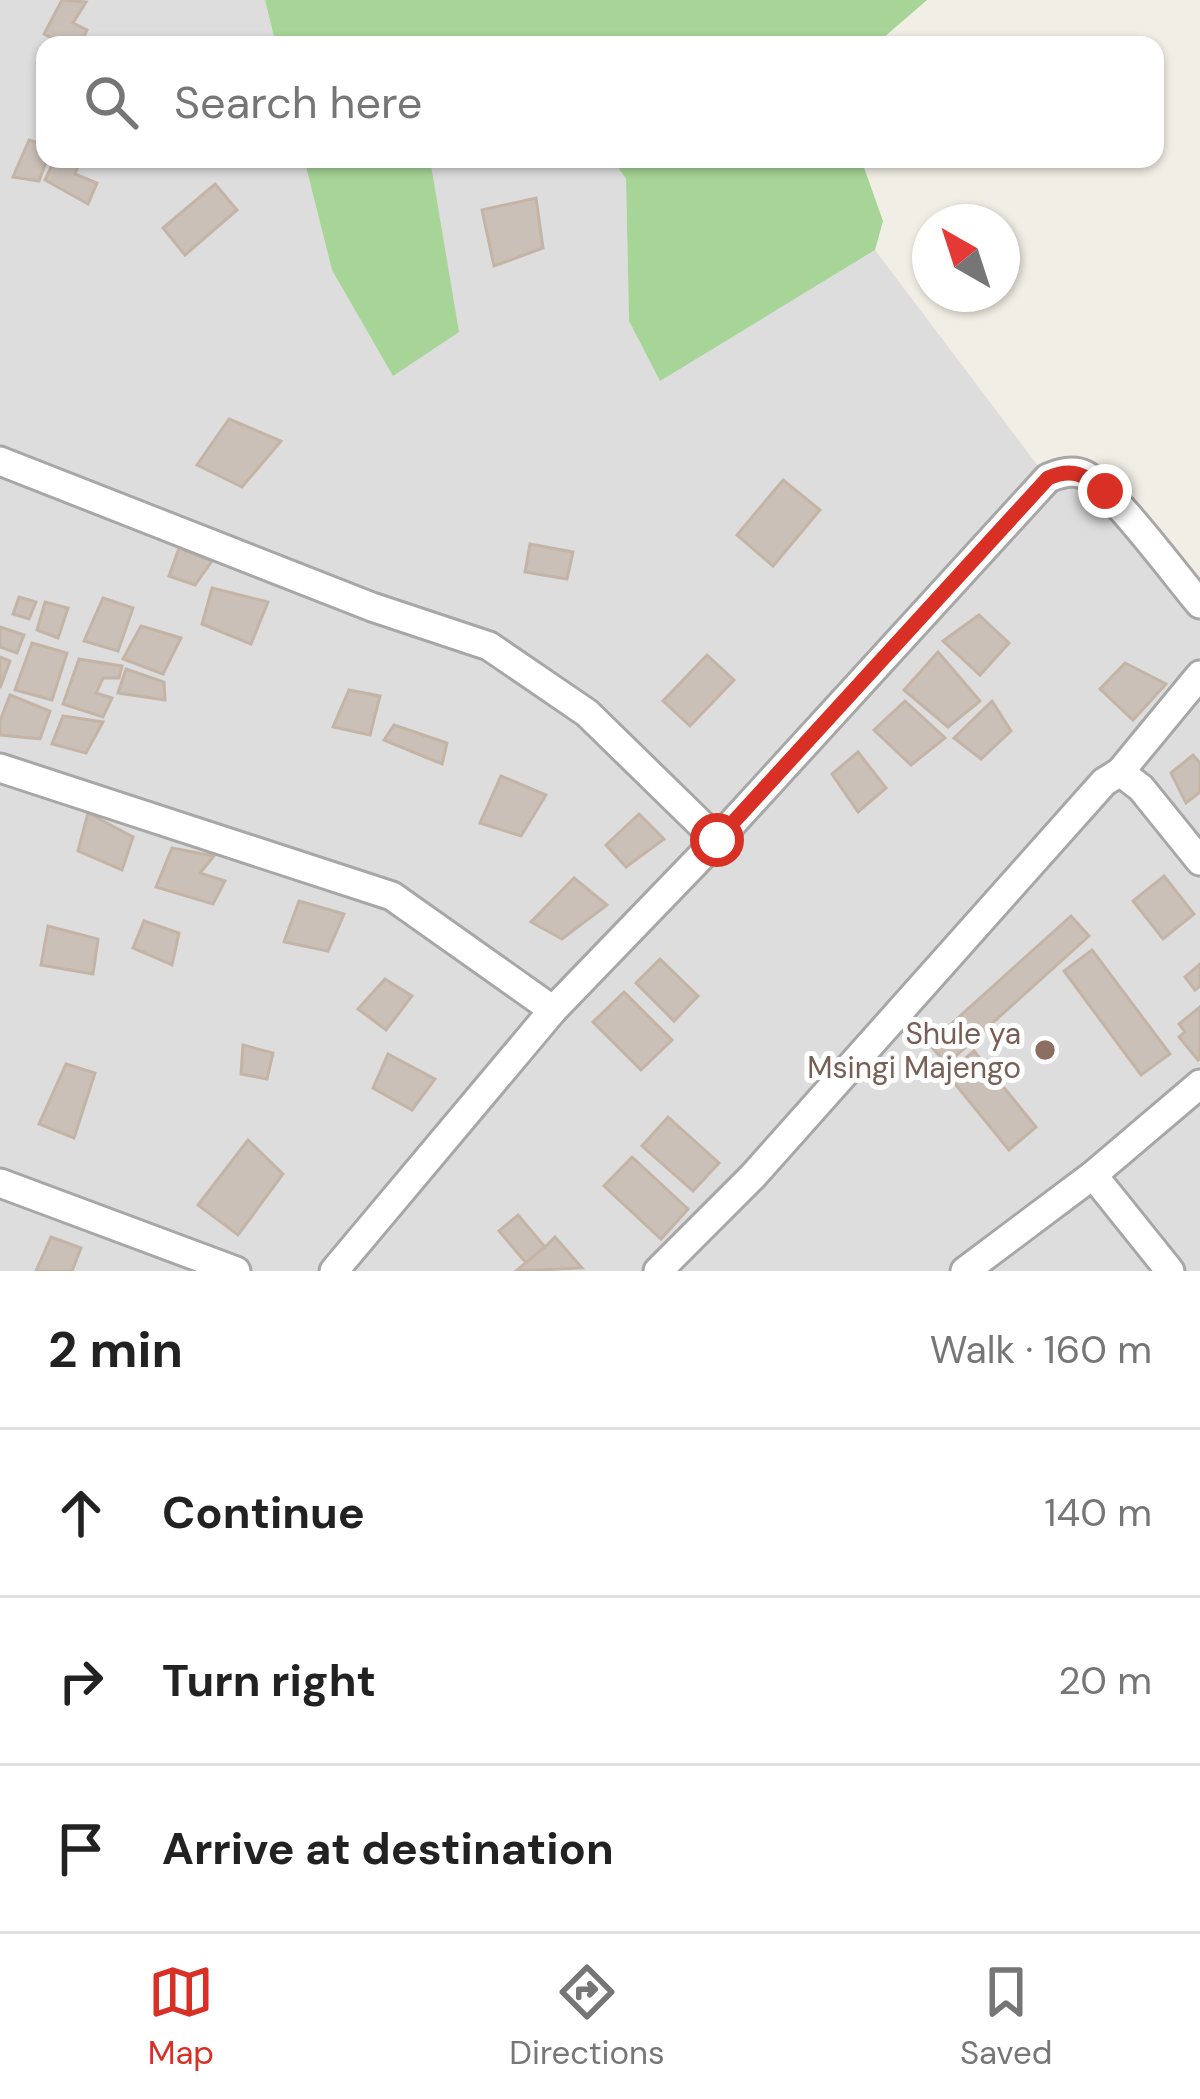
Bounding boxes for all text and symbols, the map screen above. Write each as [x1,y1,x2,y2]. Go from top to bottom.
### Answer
search box [36,36,1164,168]
icon: search [78,69,144,135]
text: Search here [174,73,422,132]
north arrow [912,204,1020,312]
route end [1078,464,1132,518]
route start [690,813,744,867]
place label: Shule ya Msingi Majengo [807,1014,1021,1087]
marker: Shule ya Msingi Majengo [1032,1037,1058,1063]
text: 2 min [48,1316,183,1383]
text: Walk · 160 m [930,1324,1152,1375]
icon: ahead [48,1480,114,1546]
text: Continue [162,1483,365,1542]
text: 140 m [1044,1487,1152,1538]
icon: right [48,1648,114,1714]
text: Turn right [162,1651,376,1710]
text: 20 m [1058,1655,1152,1706]
icon: arrive [48,1816,114,1882]
text: Arrive at destination [162,1819,614,1878]
tab: Map [148,1959,214,2074]
tab: Directions [509,1959,665,2074]
tab: Saved [960,1959,1052,2074]

